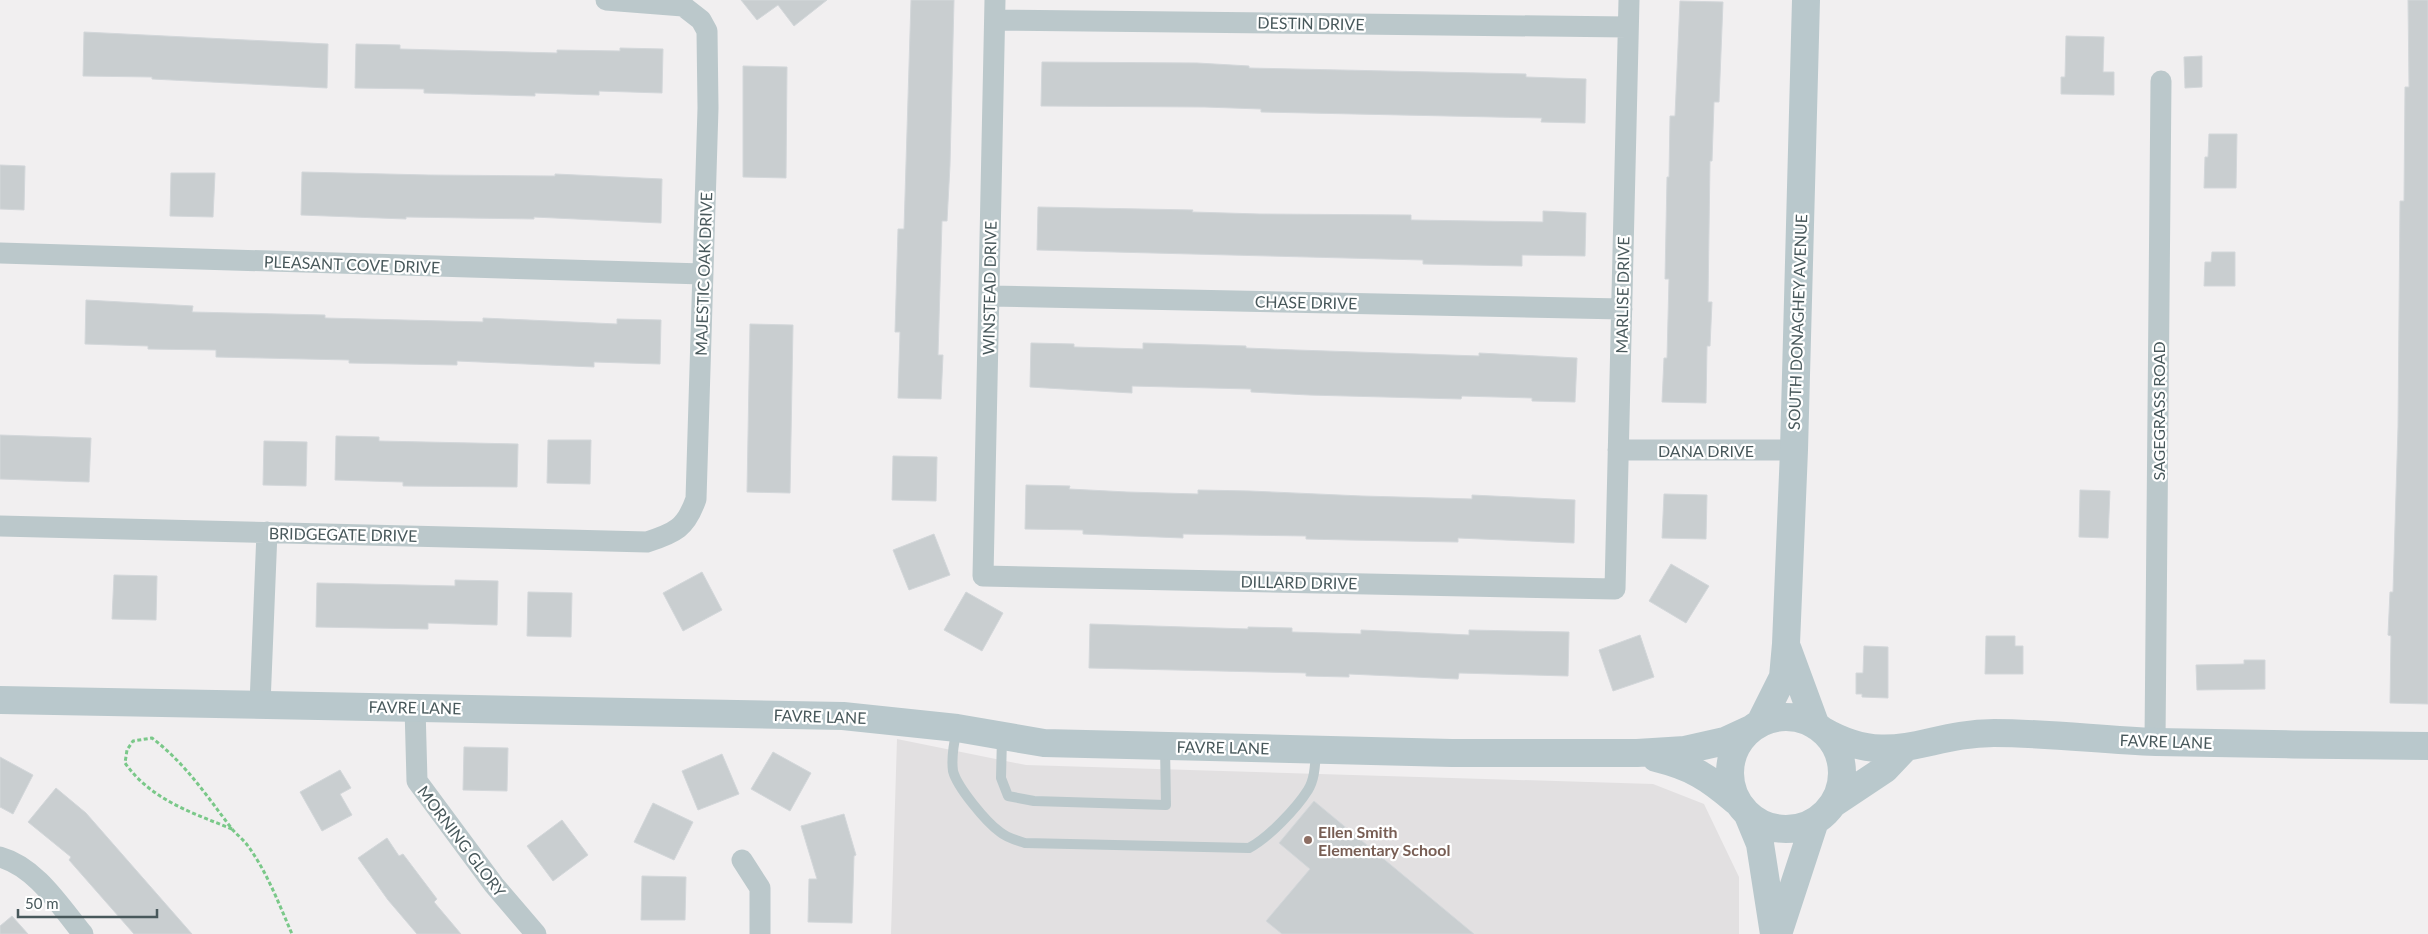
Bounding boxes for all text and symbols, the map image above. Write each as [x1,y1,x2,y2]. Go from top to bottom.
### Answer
street label: DESTIN DRIVE [1257,13,1365,33]
street label: MAJESTIC OAK DRIVE [691,192,715,356]
street label: SOUTH DONAGHEY AVENUE [1784,214,1810,430]
street label: WINSTEAD DRIVE [978,221,1000,355]
street label: MARLISE DRIVE [1611,236,1633,354]
street label: PLEASANT COVE DRIVE [264,251,440,277]
street label: CHASE DRIVE [1255,292,1357,312]
street label: SAGEGRASS ROAD [2149,341,2168,481]
street label: DANA DRIVE [1658,441,1754,460]
street label: BRIDGEGATE DRIVE [269,523,417,545]
street label: DILLARD DRIVE [1240,571,1358,593]
street label: FAVRE LANE [368,697,462,717]
street label: FAVRE LANE [773,705,867,727]
street label: FAVRE LANE [2119,730,2213,752]
street label: FAVRE LANE [1176,737,1270,757]
street label: MORNING GLORY [414,782,510,900]
place label: Ellen Smith Elementary School [1318,822,1450,859]
marker: Ellen Smith Elementary School [1302,834,1314,846]
scale bar [18,886,156,918]
text: 50 m [25,894,59,912]

